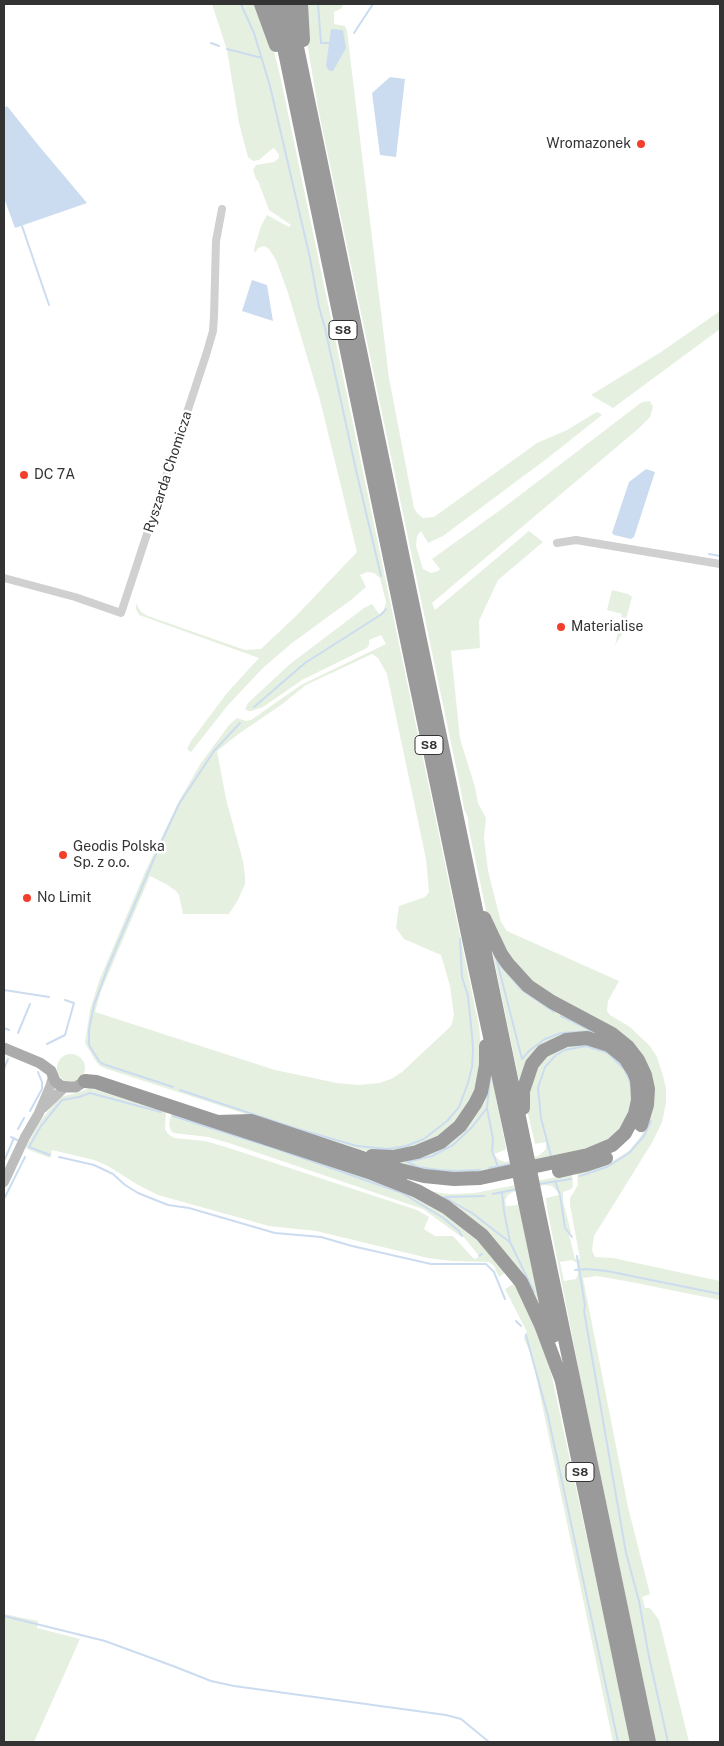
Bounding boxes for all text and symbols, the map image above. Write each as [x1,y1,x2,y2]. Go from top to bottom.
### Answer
place label: Wromazonek [546,136,631,152]
marker: Wromazonek [635,138,647,150]
road number: S8 [329,320,357,340]
street label: Ryszarda Chomicza [140,409,196,535]
place label: DC 7A [34,467,75,483]
marker: DC 7A [18,469,30,481]
place label: Materialise [571,619,643,635]
marker: Materialise [555,621,567,633]
road number: S8 [415,736,443,754]
place label: Geodis Polska Sp. z o.o. [73,839,165,872]
marker: Geodis Polska Sp. z o.o. [57,849,69,861]
place label: No Limit [37,890,91,906]
marker: No Limit [21,892,33,904]
road number: S8 [566,1462,594,1481]

